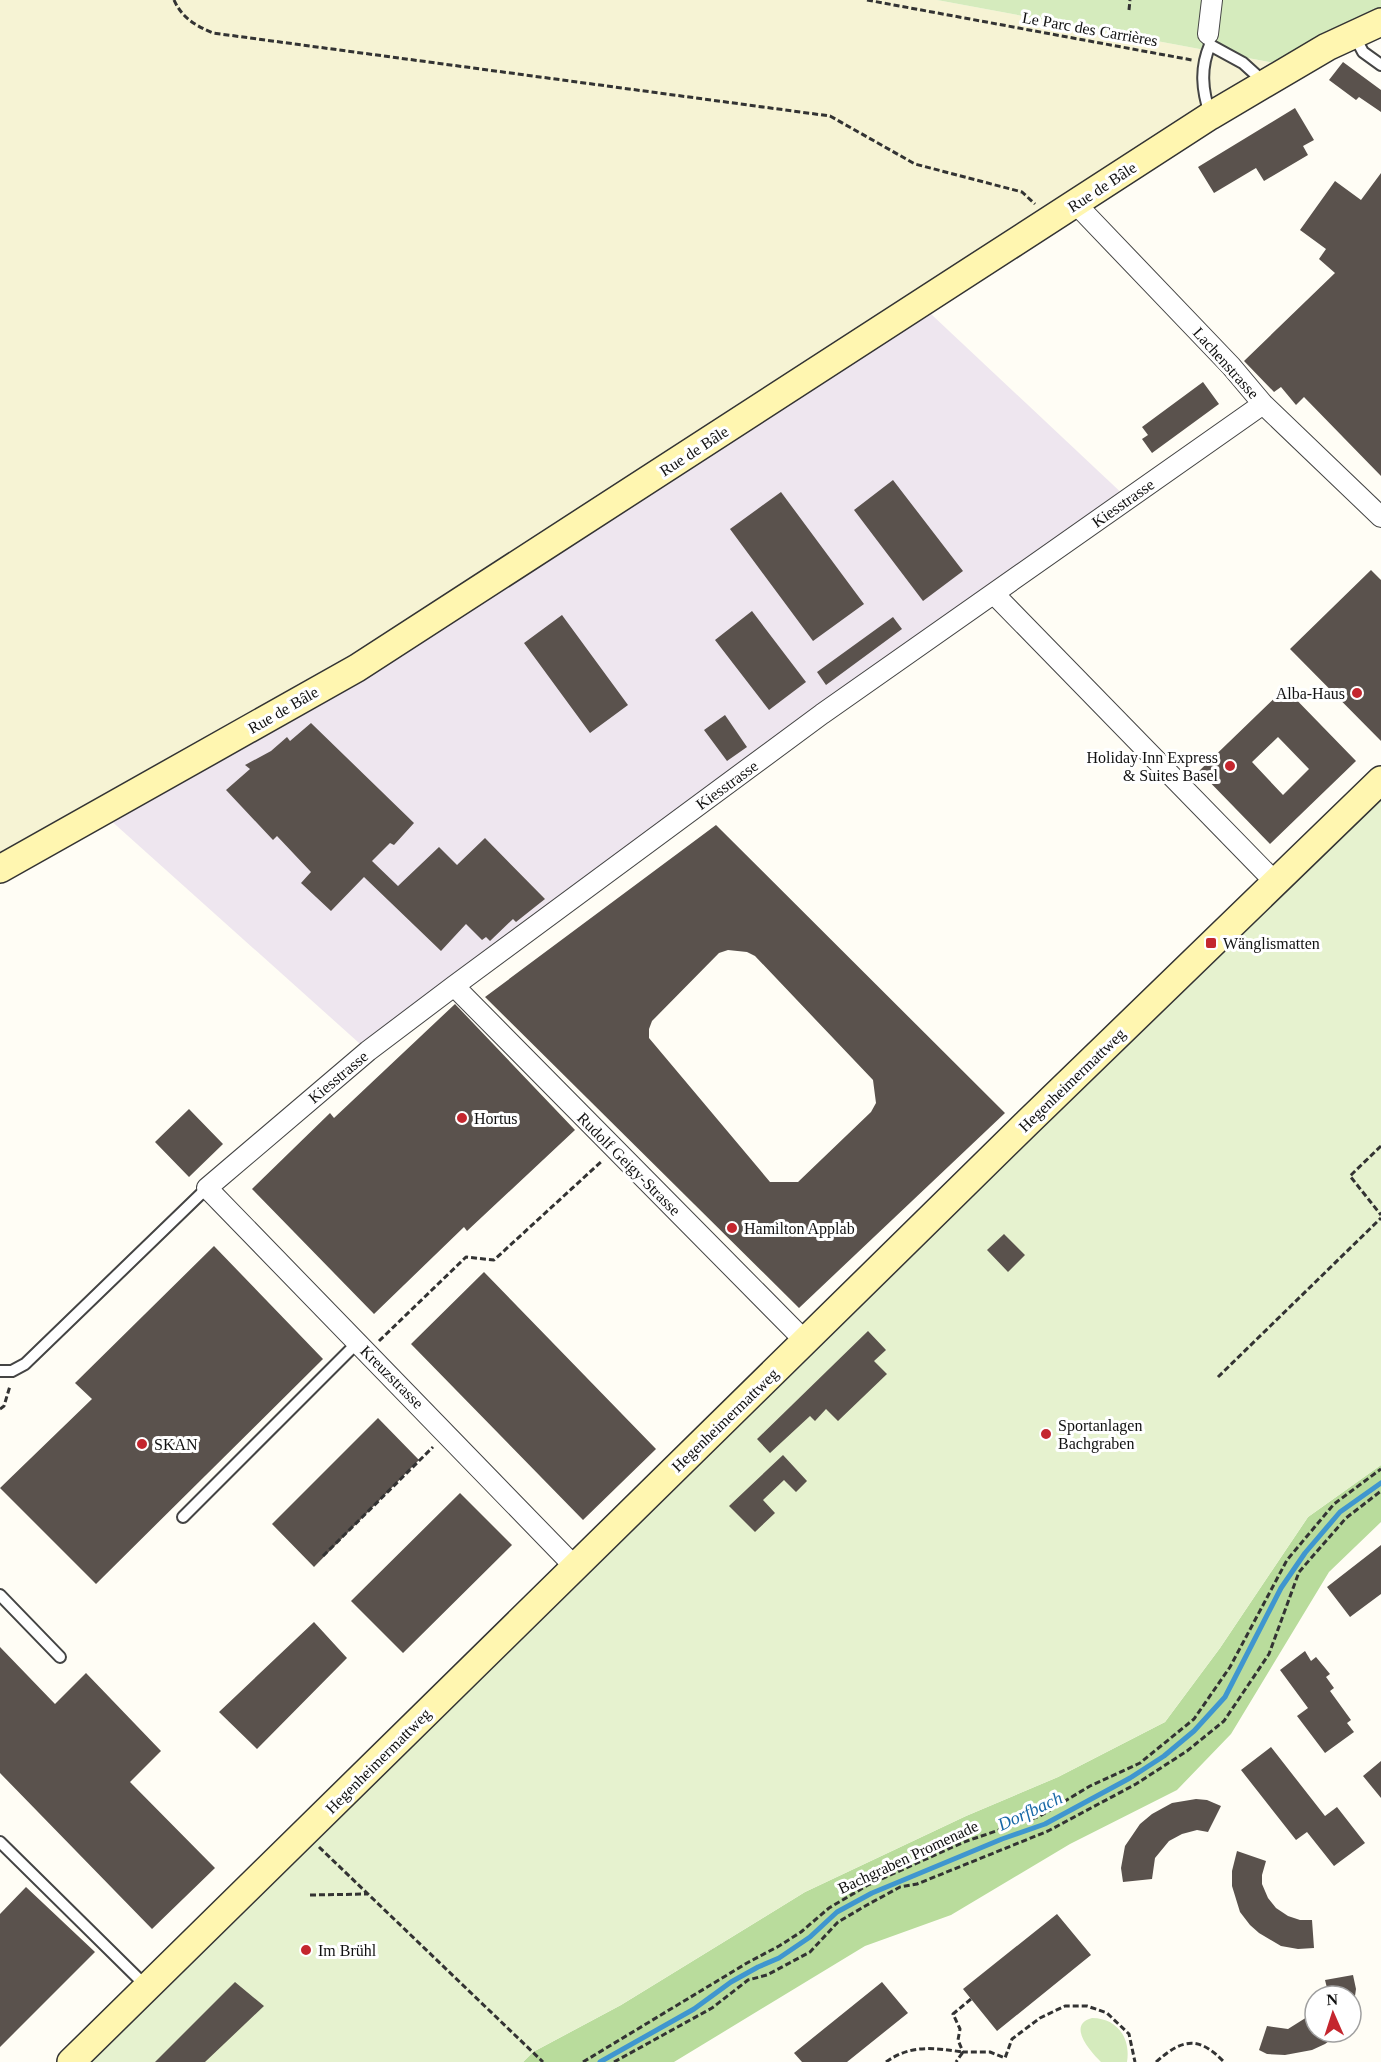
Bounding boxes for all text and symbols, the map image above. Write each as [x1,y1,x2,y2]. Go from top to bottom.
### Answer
street label: Le Parc des Carrières [1021,9,1159,49]
street label: Rue de Bâle [1065,159,1139,215]
street label: Lachenstrasse [1190,324,1262,402]
street label: Rue de Bâle [657,423,731,479]
street label: Kiesstrasse [1089,475,1157,531]
street label: Rue de Bâle [245,683,321,737]
place label: Alba-Haus [1276,685,1345,702]
marker: Alba-Haus [1350,686,1364,700]
place label: Holiday Inn Express & Suites Basel [1086,749,1219,784]
street label: Kiesstrasse [693,757,761,813]
marker: Holiday Inn Express & Suites Basel [1223,759,1237,773]
place label: Wänglismatten [1223,935,1320,953]
marker: Wänglismatten [1204,936,1218,950]
street label: Hegenheimermattweg [1015,1025,1129,1136]
street label: Kiesstrasse [305,1047,371,1107]
street label: Rudolf Geigy-Strasse [573,1109,684,1220]
place label: Hortus [474,1110,518,1127]
marker: Hortus [455,1111,469,1125]
place label: Hamilton Applab [744,1220,855,1238]
marker: Hamilton Applab [725,1221,739,1235]
street label: Kreuzstrasse [357,1342,427,1412]
street label: Hegenheimermattweg [668,1365,782,1476]
place label: Sportanlagen Bachgraben [1058,1417,1142,1453]
marker: Sportanlagen Bachgraben [1039,1427,1053,1441]
place label: SKAN [154,1436,198,1453]
marker: SKAN [135,1437,149,1451]
street label: Hegenheimermattweg [322,1705,435,1818]
water label: Dorfbach [994,1787,1065,1835]
street label: Bachgraben Promenade [835,1817,981,1898]
place label: Im Brühl [318,1942,377,1959]
marker: Im Brühl [299,1943,313,1957]
north arrow [1303,1984,1363,2044]
text: N [1326,1991,1339,2008]

